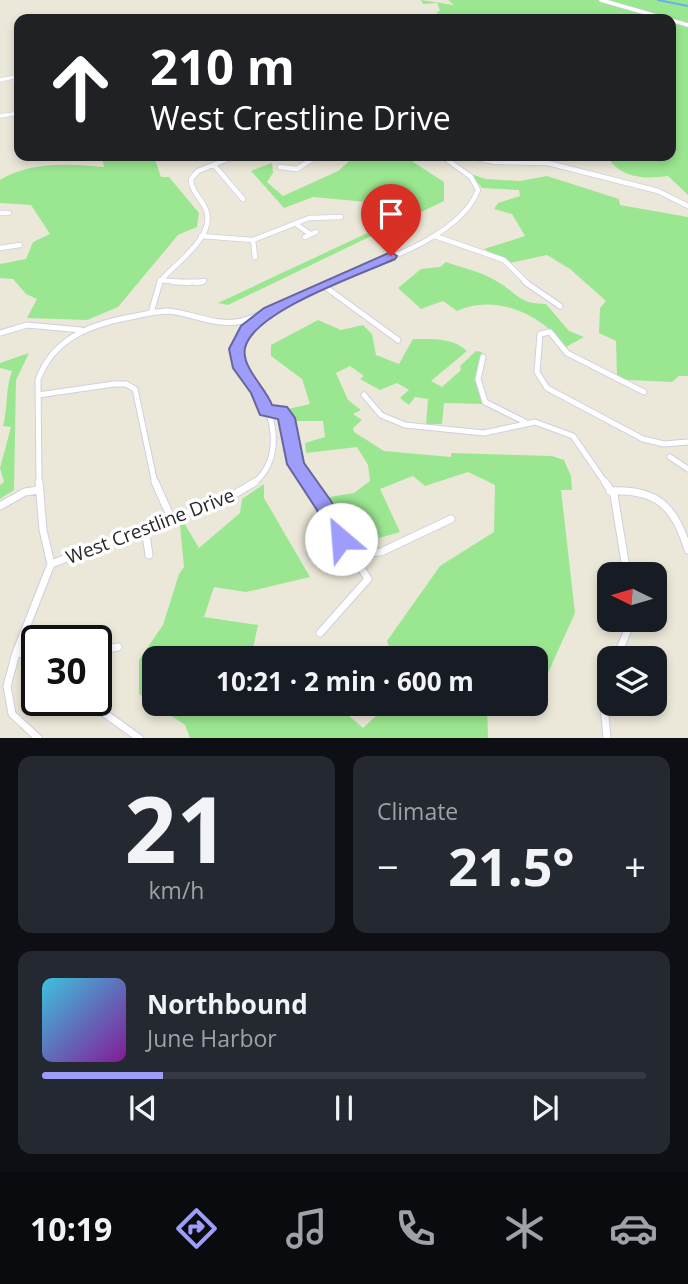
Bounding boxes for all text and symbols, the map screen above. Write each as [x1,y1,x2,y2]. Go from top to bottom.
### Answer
text: 210 m [150,33,295,99]
icon: ahead [35,42,126,133]
text: West Crestline Drive [150,96,451,139]
pin [361,184,421,256]
icon: arrive [372,195,410,233]
street label: West Crestline Drive [62,482,238,570]
position arrow [304,502,378,576]
north arrow [597,562,667,632]
map controls [597,562,667,716]
speed limit sign: 30 [21,625,112,716]
button: layers [597,646,667,716]
text: 10:21 · 2 min · 600 m [216,663,474,699]
text: 21 [124,766,229,890]
text: Climate [377,795,458,827]
text: 21.5° [448,830,575,901]
text: − [377,840,399,892]
text: + [624,840,646,892]
text: km/h [149,874,204,906]
text: Northbound [147,986,308,1022]
text: June Harbor [147,1022,277,1054]
icon: previous [124,1089,162,1127]
icon: pause [325,1089,363,1127]
icon: next [526,1089,564,1127]
icon: directions [172,1204,221,1253]
icon: music [282,1204,331,1253]
icon: phone [391,1204,440,1253]
icon: climate [500,1204,549,1253]
icon: car [609,1204,658,1253]
text: 10:19 [30,1207,112,1250]

